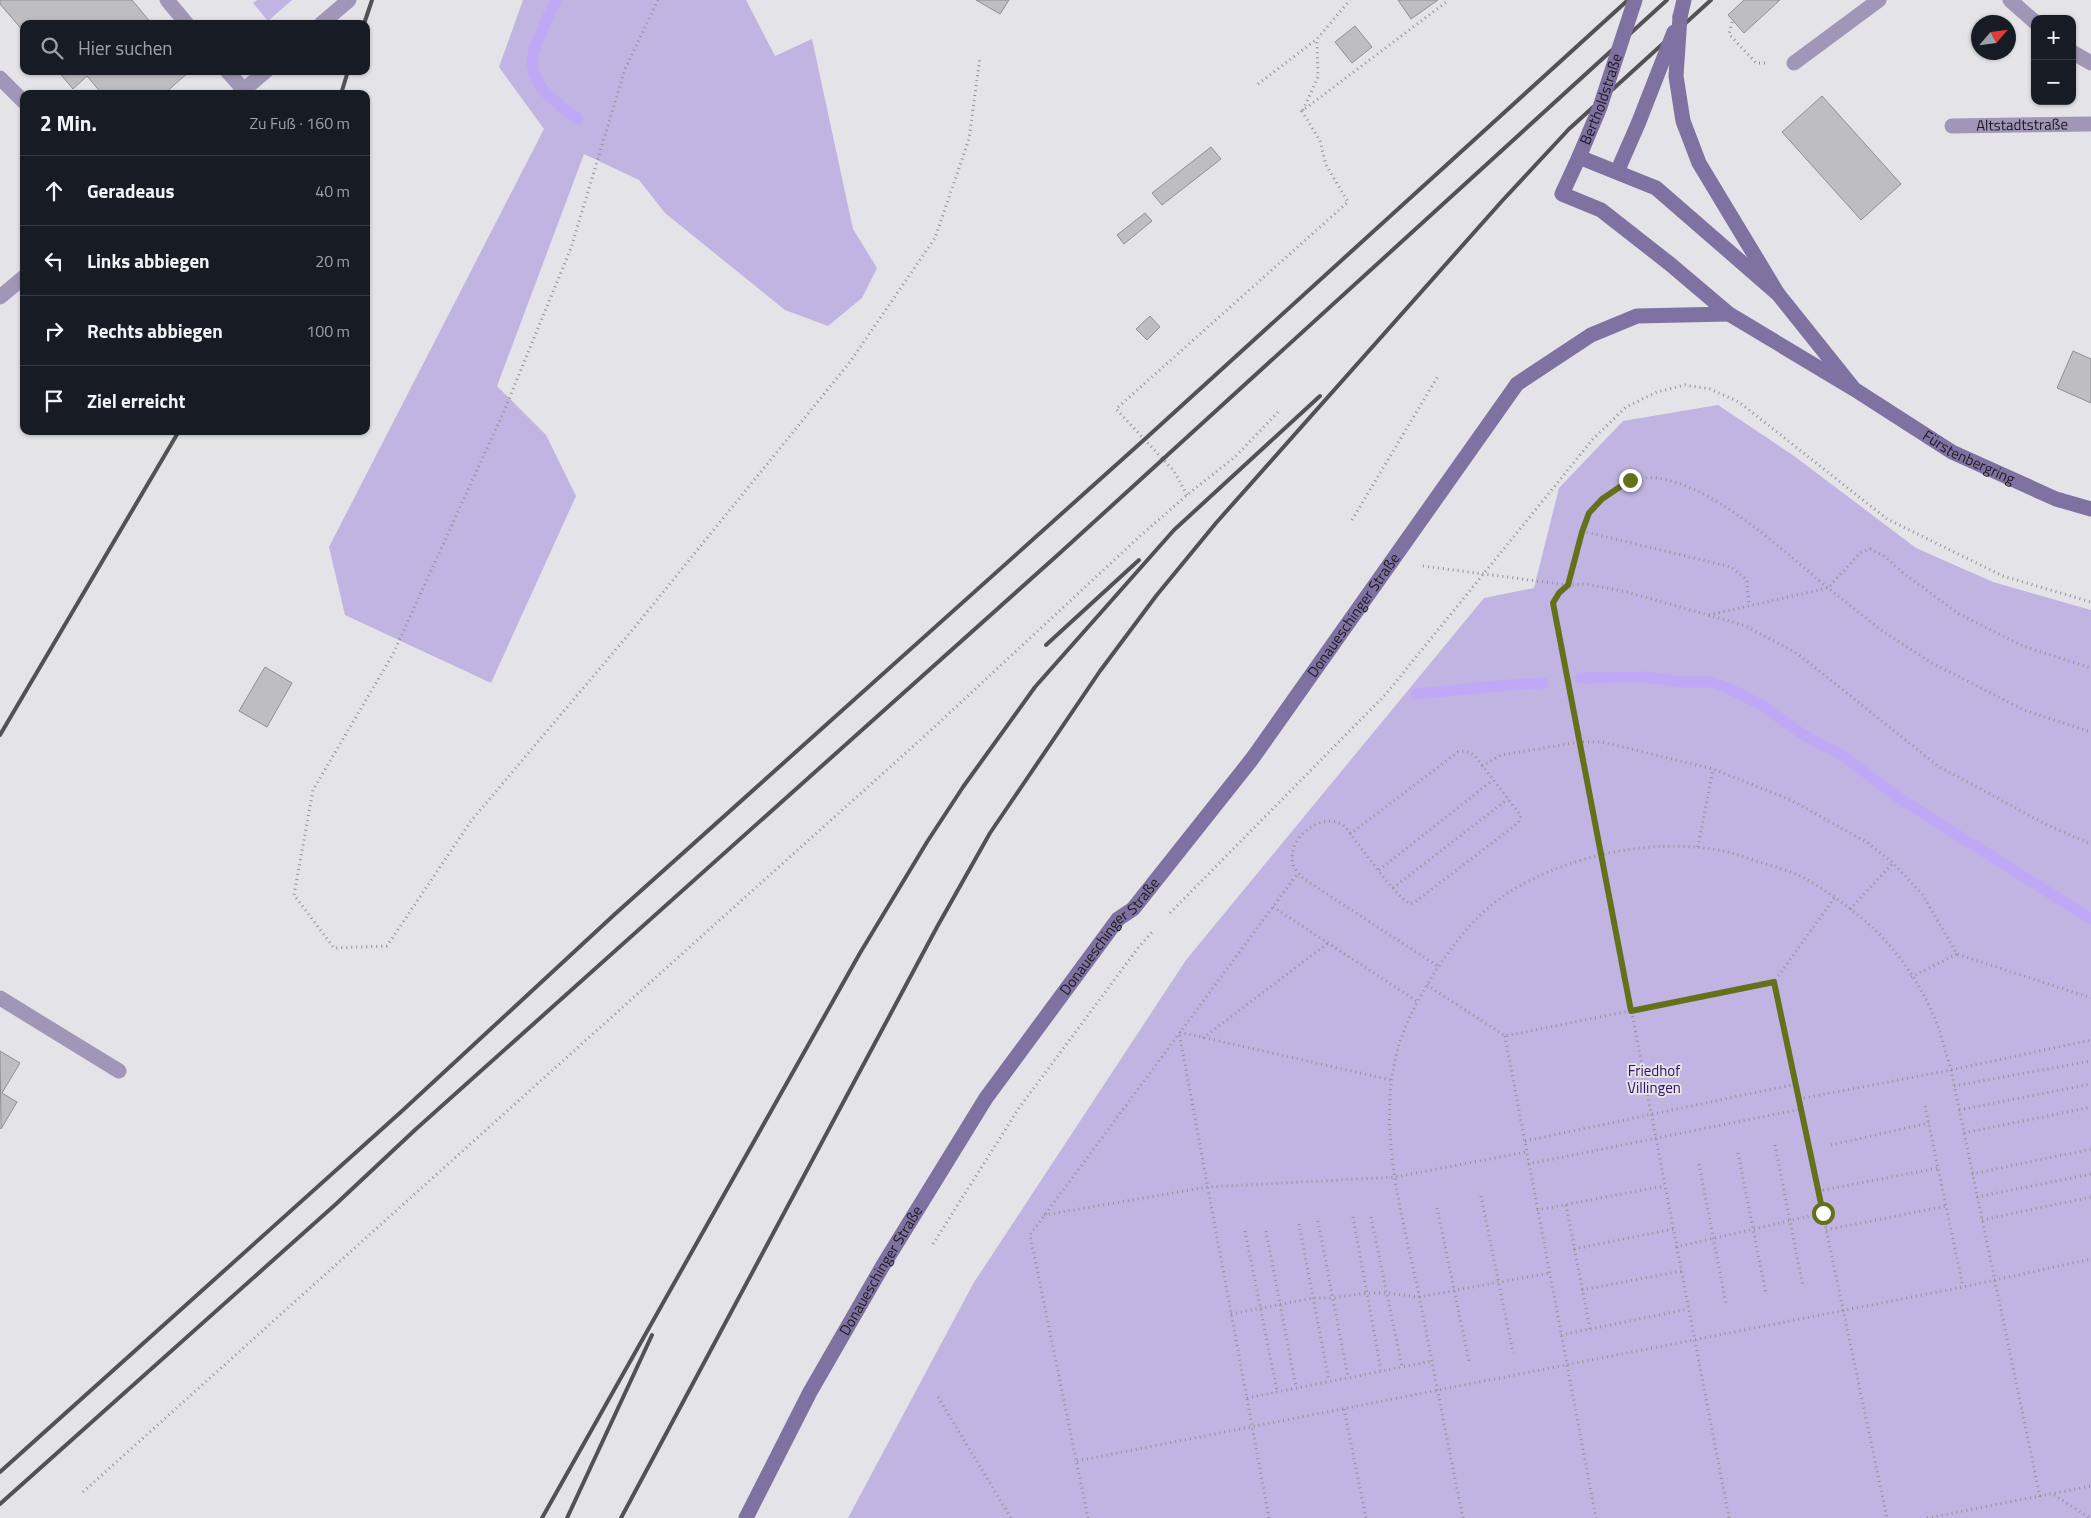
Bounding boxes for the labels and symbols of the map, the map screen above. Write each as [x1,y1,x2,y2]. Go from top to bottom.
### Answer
north arrow [1971,15,2016,60]
street label: Bertholdstraße [1573,50,1628,148]
street label: Altstadtstraße [1976,112,2068,137]
street label: Fürstenbergring [1918,424,2019,490]
route end [1619,469,1642,492]
street label: Donaueschinger Straße [1301,548,1405,682]
street label: Donaueschinger Straße [1054,872,1165,1000]
park label: Friedhof Villingen [1627,1059,1681,1099]
street label: Donaueschinger Straße [833,1201,928,1340]
route start [1812,1202,1835,1225]

